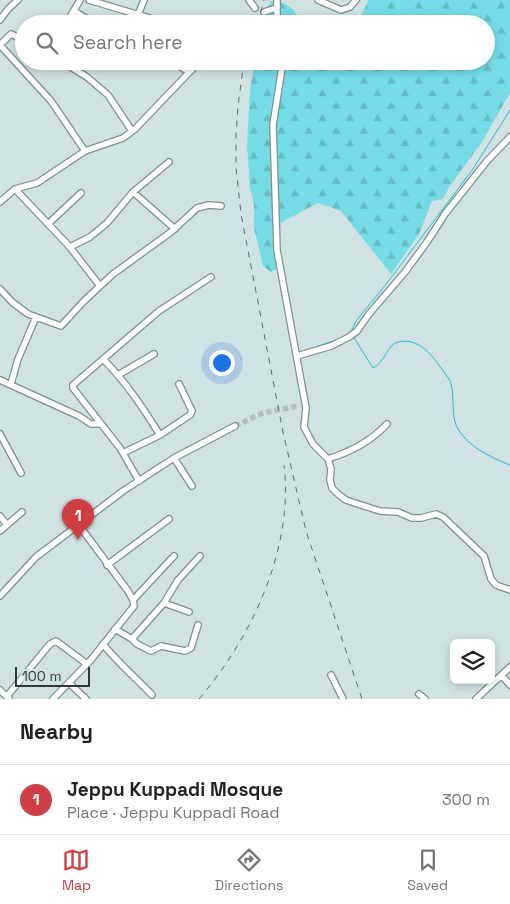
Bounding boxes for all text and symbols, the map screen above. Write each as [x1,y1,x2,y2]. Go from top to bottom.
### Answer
search box [15,15,495,70]
icon: search [33,29,61,57]
text: Search here [73,30,183,55]
your location [209,350,235,376]
pin: 1 [62,499,94,540]
map controls [450,639,495,684]
button: layers [450,639,495,684]
scale bar [15,664,90,687]
text: 100 m [22,667,61,685]
text: Nearby [20,718,93,745]
text: Jeppu Kuppadi Mosque [67,777,283,802]
text: 1 [32,789,40,810]
text: 300 m [442,789,490,810]
text: Place · Jeppu Kuppadi Road [67,802,279,823]
tab: Map [62,846,91,894]
tab: Directions [215,846,283,894]
tab: Saved [407,846,448,894]

